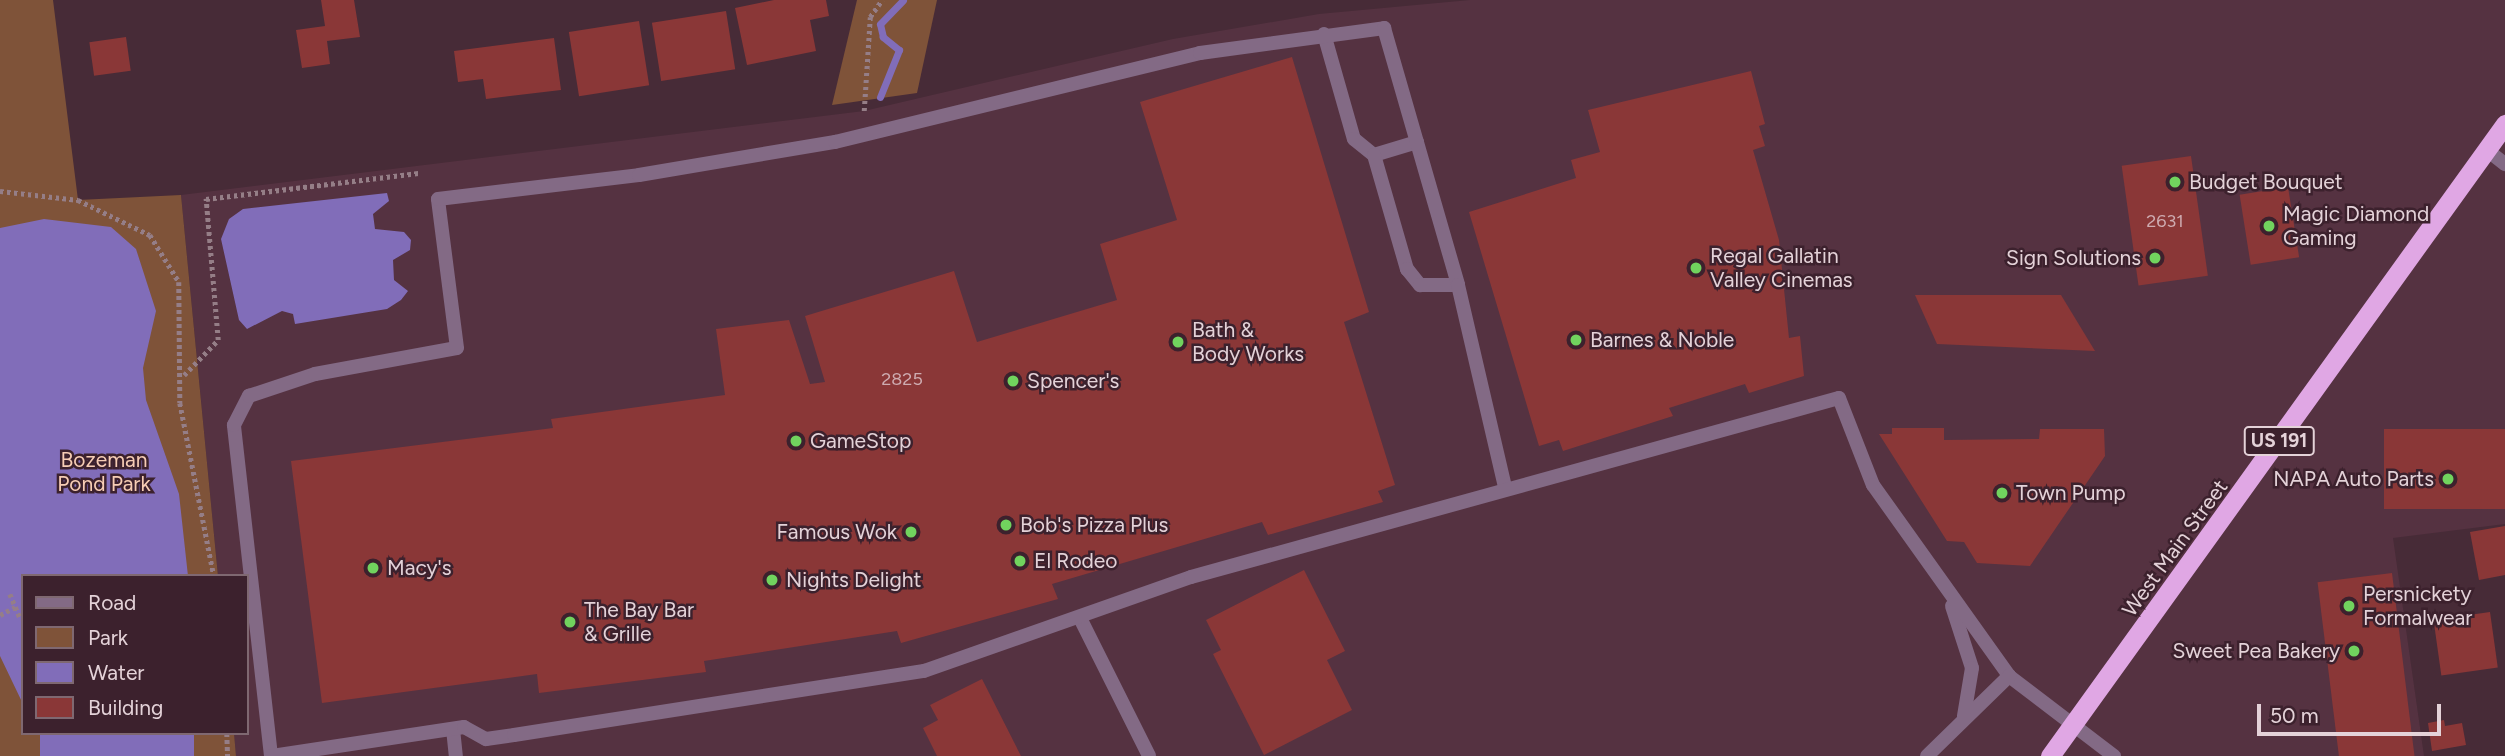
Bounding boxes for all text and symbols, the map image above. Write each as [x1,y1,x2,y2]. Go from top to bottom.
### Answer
place label: Budget Bouquet [2189,169,2343,195]
marker: Budget Bouquet [2167,174,2183,190]
place label: Magic Diamond Gaming [2283,201,2429,251]
house number: 2631 [2146,210,2184,232]
marker: Magic Diamond Gaming [2261,218,2277,234]
place label: Regal Gallatin Valley Cinemas [1710,243,1853,293]
place label: Sign Solutions [2006,245,2141,271]
marker: Sign Solutions [2147,250,2163,266]
marker: Regal Gallatin Valley Cinemas [1688,260,1704,276]
place label: Bath & Body Works [1192,317,1304,367]
place label: Barnes & Noble [1590,327,1734,353]
marker: Barnes & Noble [1568,332,1584,348]
marker: Bath & Body Works [1170,334,1186,350]
house number: 2825 [881,368,923,390]
place label: Spencer's [1027,368,1119,394]
marker: Spencer's [1005,373,1021,389]
road number: US 191 [2242,426,2316,456]
place label: GameStop [810,428,911,454]
marker: GameStop [788,433,804,449]
park label: Bozeman Pond Park [57,447,151,497]
place label: NAPA Auto Parts [2273,466,2434,492]
marker: NAPA Auto Parts [2440,471,2456,487]
street label: West Main Street [2117,475,2233,621]
place label: Town Pump [2016,480,2126,506]
marker: Town Pump [1994,485,2010,501]
place label: Bob's Pizza Plus [1020,512,1168,538]
marker: Bob's Pizza Plus [998,517,1014,533]
place label: Famous Wok [777,519,897,545]
marker: Famous Wok [903,524,919,540]
place label: El Rodeo [1034,548,1118,574]
marker: El Rodeo [1012,553,1028,569]
place label: Macy's [387,555,452,581]
marker: Macy's [365,560,381,576]
place label: Nights Delight [786,567,921,593]
marker: Nights Delight [764,572,780,588]
legend [21,574,248,735]
place label: Persnickety Formalwear [2363,581,2472,631]
text: Road [88,590,136,615]
place label: The Bay Bar & Grille [584,597,694,647]
marker: Persnickety Formalwear [2341,598,2357,614]
marker: The Bay Bar & Grille [562,614,578,630]
text: Park [88,625,128,650]
place label: Sweet Pea Bakery [2172,638,2340,664]
marker: Sweet Pea Bakery [2346,643,2362,659]
text: Water [88,660,144,685]
scale bar [2260,690,2444,734]
text: Building [88,695,163,720]
text: 50 m [2270,703,2319,728]

